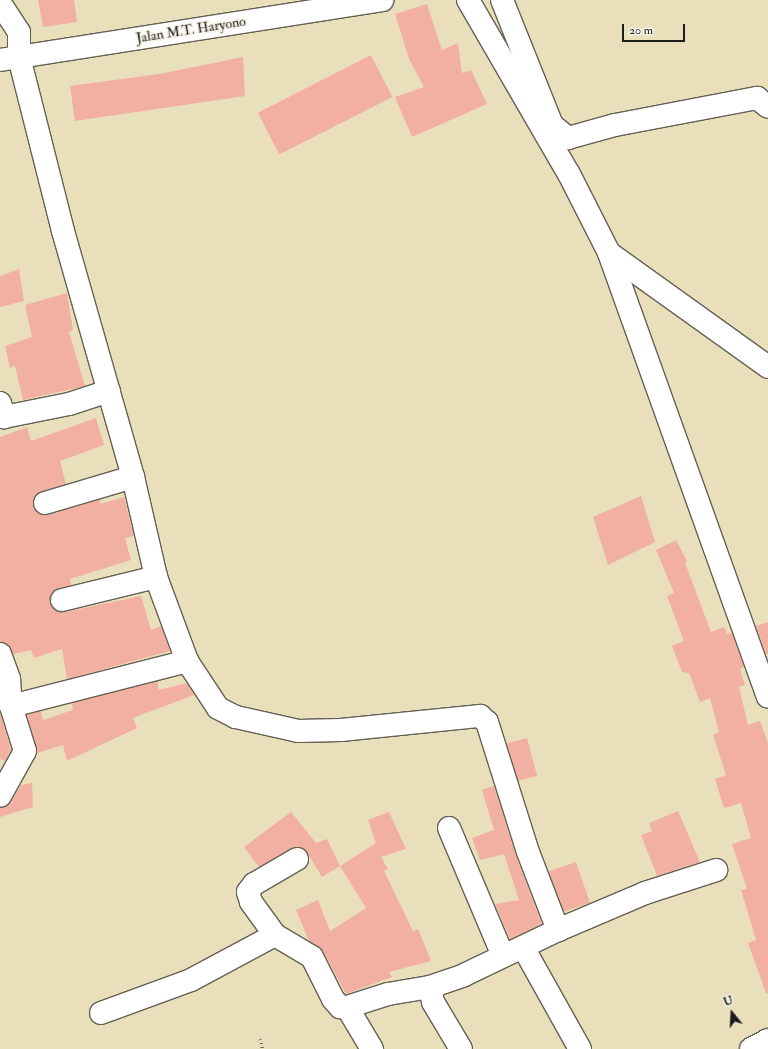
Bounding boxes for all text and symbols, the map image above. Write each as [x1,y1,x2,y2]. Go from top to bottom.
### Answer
street label: Jalan M.T. Haryono [135,13,247,47]
scale bar [624,16,687,42]
text: 20 m [629,23,653,38]
north arrow [712,993,752,1033]
text: U [722,994,735,1009]

